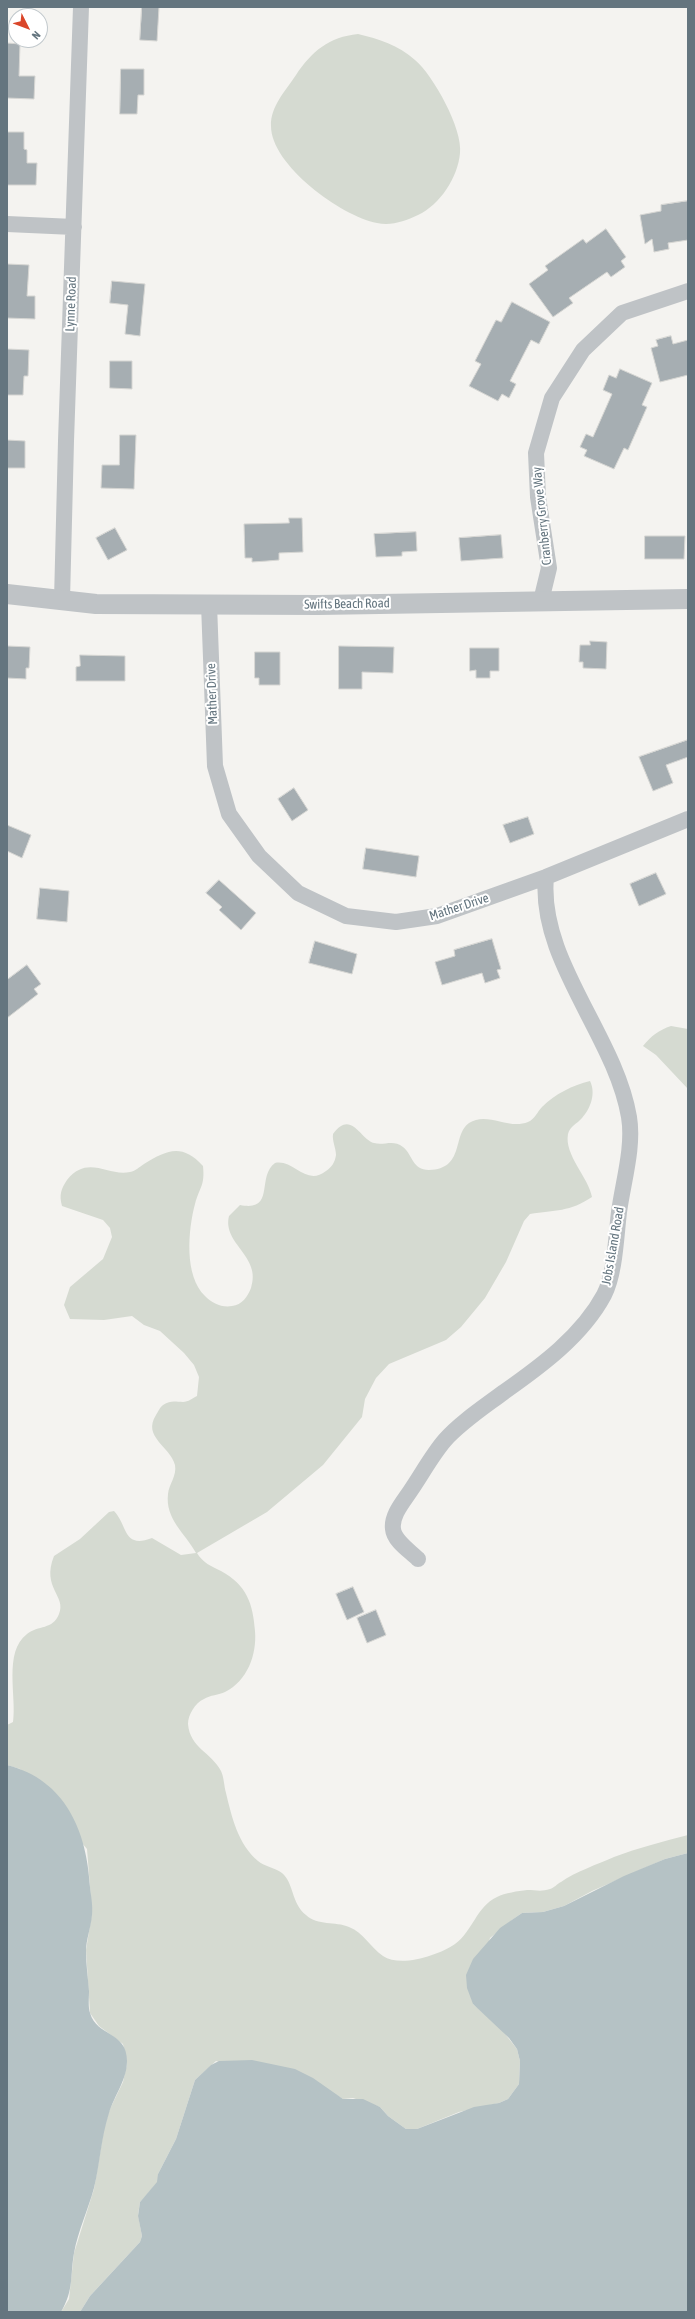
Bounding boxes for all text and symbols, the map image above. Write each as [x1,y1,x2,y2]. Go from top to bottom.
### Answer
north arrow [8,8,48,48]
text: N [30,29,43,42]
street label: Lynne Road [62,276,80,332]
street label: Cranberry Grove Way [529,466,555,566]
street label: Swifts Beach Road [304,595,390,613]
street label: Mather Drive [203,663,221,725]
street label: Mather Drive [427,890,491,924]
street label: Jobs Island Road [598,1206,628,1286]

